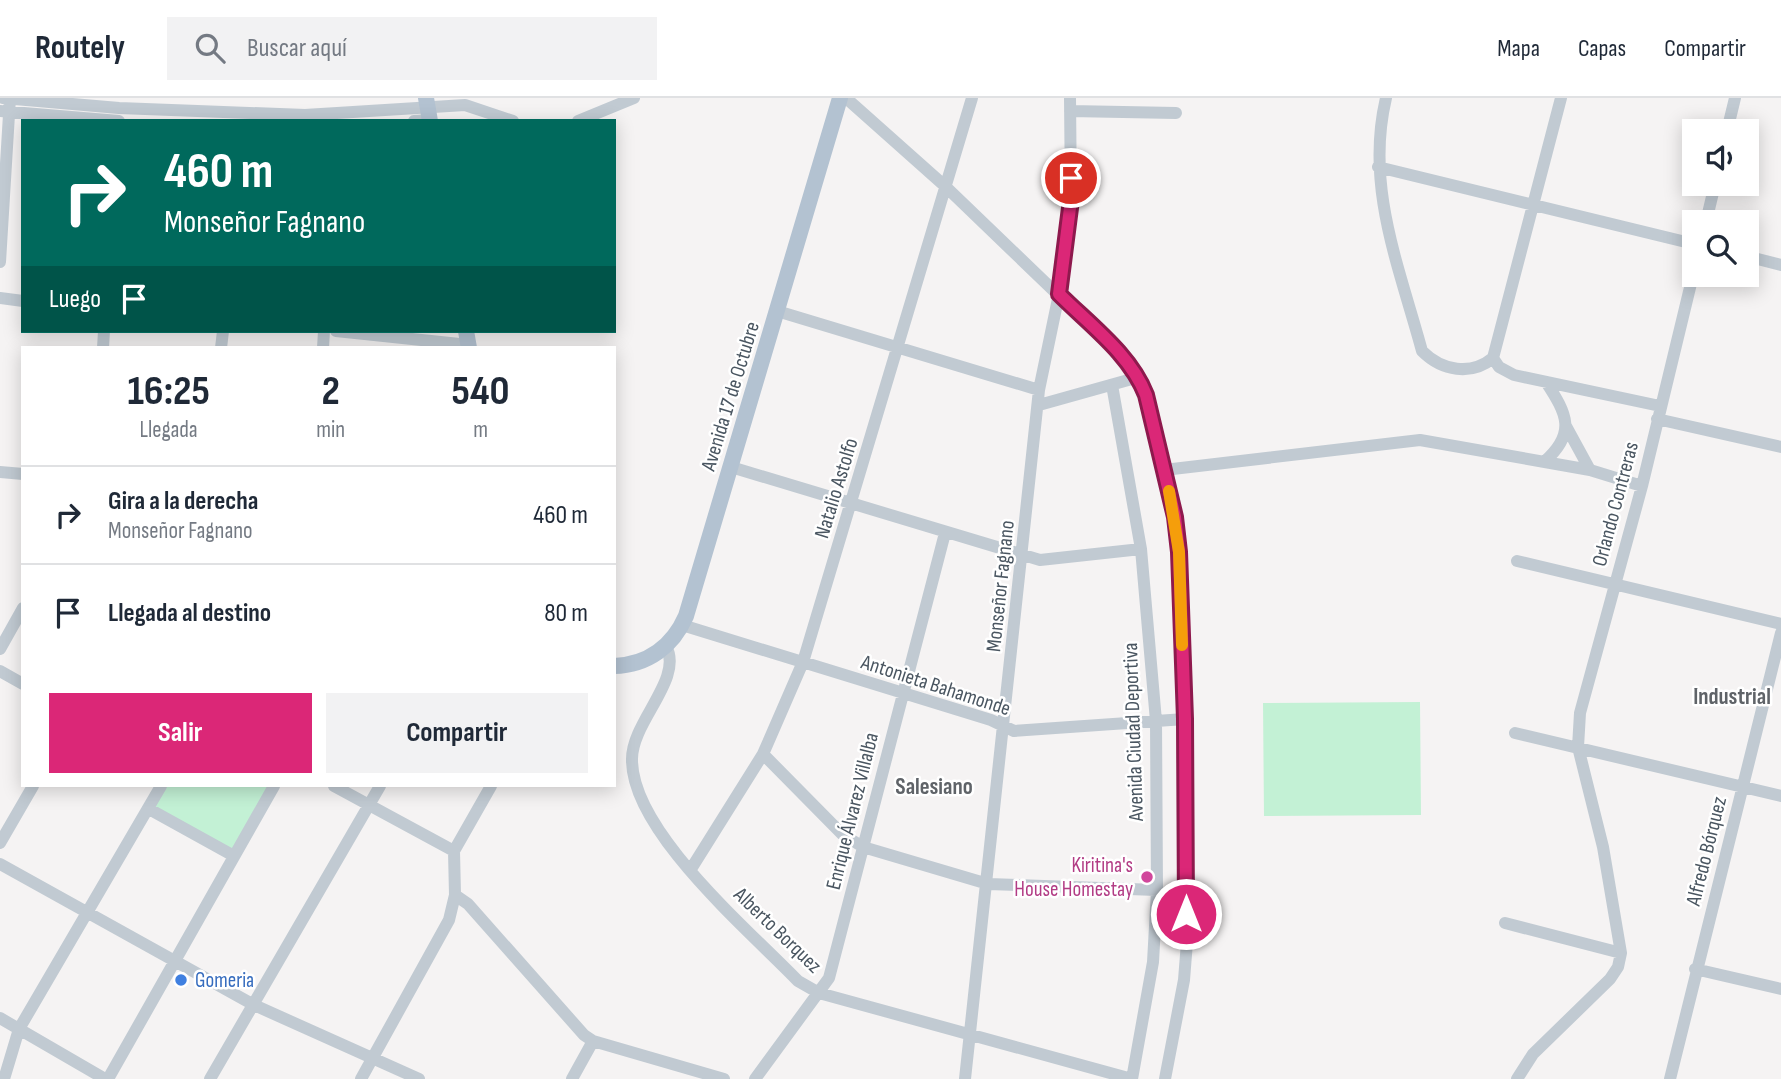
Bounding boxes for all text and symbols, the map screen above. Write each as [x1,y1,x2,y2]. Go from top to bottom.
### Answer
search box [167,17,657,80]
text: Routely [35,28,125,68]
icon: search [191,29,229,67]
text: Buscar aquí [247,33,347,64]
text: Mapa [1497,34,1540,63]
text: Capas [1578,34,1626,63]
text: Compartir [1664,34,1746,63]
map controls [1682,119,1759,287]
button: sound [1682,119,1759,196]
text: 460 m [164,143,273,202]
icon: right [49,147,140,238]
pin [1041,148,1101,208]
icon: arrive [1052,159,1090,197]
text: Monseñor Fagnano [164,203,365,242]
button: search [1682,210,1759,287]
icon: arrive [115,280,153,318]
text: Luego [49,284,101,315]
street label: Avenida 17 de Octubre [696,319,765,475]
text: 16:25 [127,366,210,417]
text: 2 [322,366,340,417]
text: 540 [452,366,510,417]
text: Llegada [140,416,198,444]
text: min [316,416,345,444]
text: m [473,416,488,444]
street label: Natalio Astolfo [809,435,864,541]
street label: Orlando Contreras [1587,439,1644,569]
text: Gira a la derecha [108,486,258,517]
icon: right [49,496,87,534]
text: 460 m [533,500,588,531]
text: Monseñor Fagnano [108,517,253,545]
street label: Monseñor Fagnano [981,519,1020,653]
icon: arrive [49,594,87,632]
text: Llegada al destino [108,598,271,629]
text: 80 m [544,598,588,629]
street label: Avenida Ciudad Deportiva [1118,642,1149,823]
street label: Antonieta Bahamonde [857,649,1014,721]
district label: Industrial [1693,683,1771,711]
button: Salir [49,693,312,773]
button: Compartir [326,693,588,773]
street label: Enrique Álvarez Villalba [821,730,884,892]
district label: Salesiano [895,773,973,801]
street label: Alfredo Bórquez [1681,794,1732,909]
place label: Kiritina's House Homestay [1014,853,1133,902]
marker: Kiritina's House Homestay [1139,869,1155,885]
position arrow [1149,877,1223,951]
street label: Alberto Borquez [728,882,827,979]
place label: Gomeria [195,968,254,993]
marker: Gomeria [173,972,189,988]

